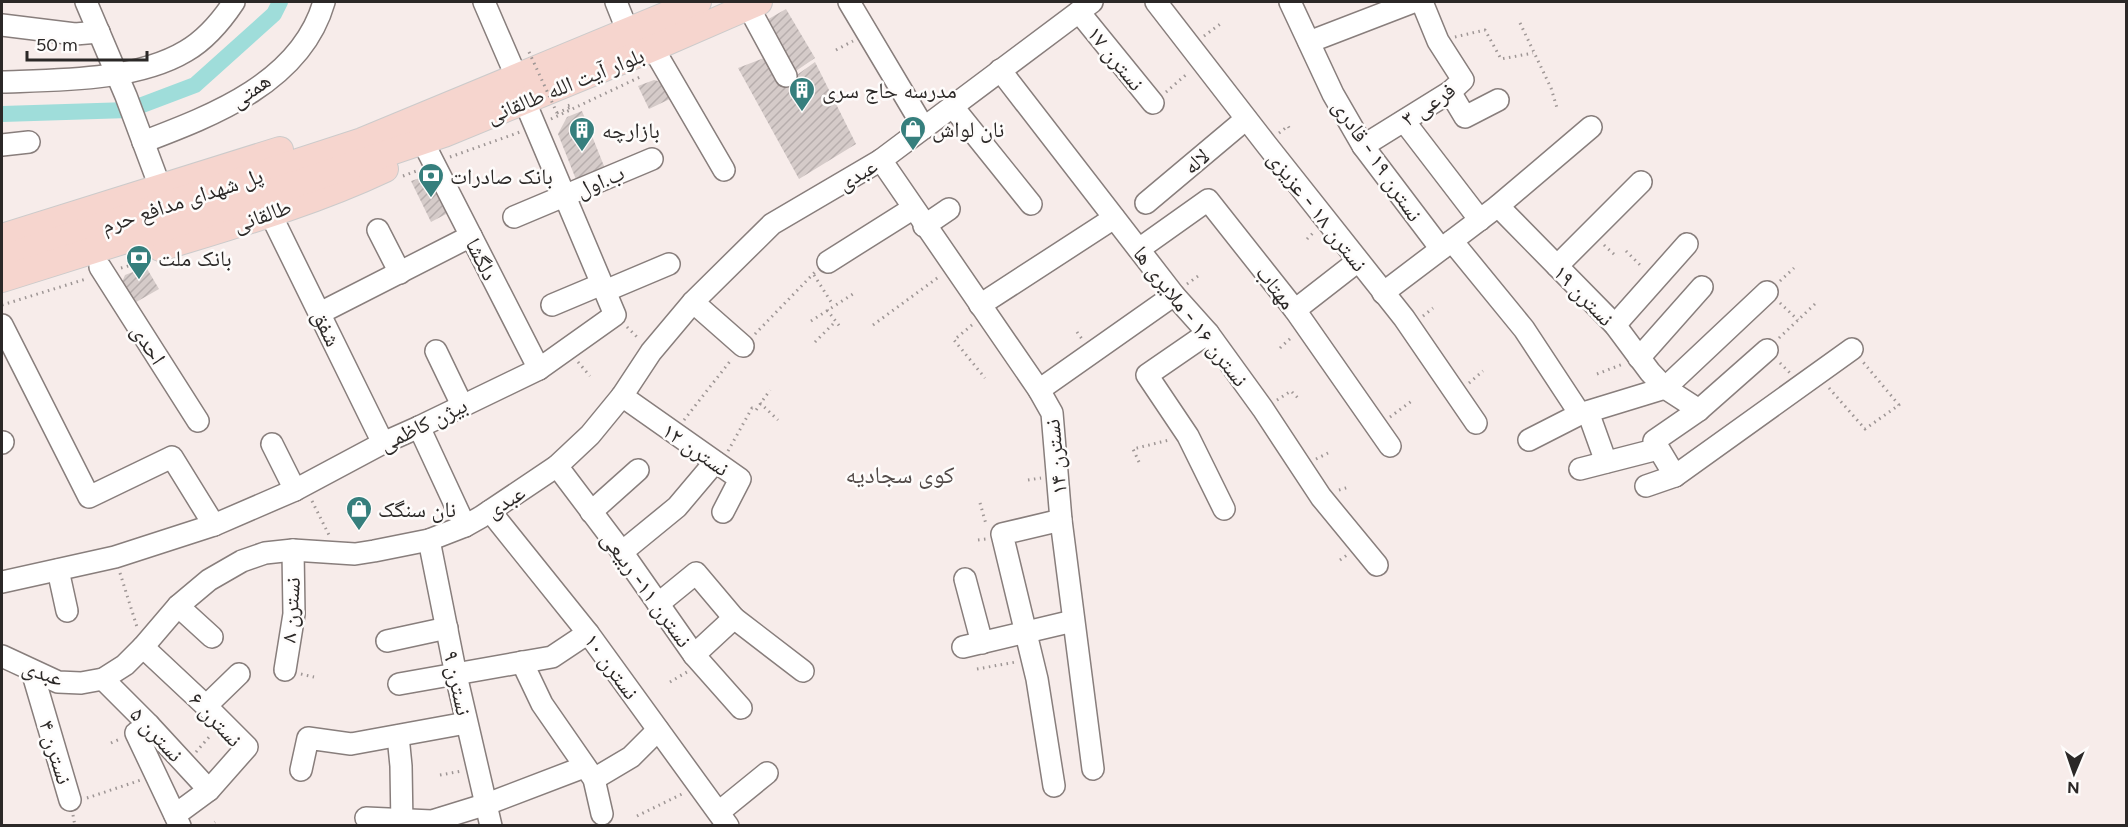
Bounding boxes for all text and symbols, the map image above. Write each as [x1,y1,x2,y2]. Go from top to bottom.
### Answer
street label: نسترن ۱۷ [1081,20,1150,96]
scale bar [27,24,147,62]
text: 50 m [36,34,78,56]
street label: بلوار آیت الله طالقانی [482,42,648,129]
street label: همتی [225,67,276,114]
building icon: مدرسه حاج سری [787,75,817,113]
place label: مدرسه حاج سری [822,77,957,104]
street label: فرعی ۳ [1396,77,1461,132]
street label: نسترن ۱۹ - قادری [1327,94,1428,227]
shop icon: نان لواش [898,114,928,152]
building icon: بازارچه [567,115,597,153]
place label: نان لواش [932,116,1004,143]
place label: بازارچه [602,117,660,144]
street label: لاله [1178,143,1215,180]
street label: نسترن ۱۸ - عزیزی [1262,146,1373,277]
street label: عبدی [832,152,882,197]
street label: ب.اول [572,159,629,204]
bank icon: بانک صادرات [416,161,446,199]
street label: پل شهدای مدافع حرم [98,162,267,240]
place label: بانک صادرات [450,163,553,190]
street label: طالقانی [229,193,295,238]
street label: دلگشا [460,233,504,285]
street label: نسترن ۱۶ - ملایری ها [1127,241,1254,392]
bank icon: بانک ملت [124,243,154,281]
place label: بانک ملت [158,245,232,272]
street label: نسترن ۱۹ [1548,259,1620,332]
street label: مهتاب [1250,260,1301,315]
street label: شفق [306,306,347,351]
street label: احدی [125,319,172,370]
street label: بیژن کاظمی [375,392,472,457]
street label: نسترن ۱۲ [657,417,734,482]
street label: نسترن ۱۴ [1038,418,1073,496]
district label: کوی سجادیه [846,460,954,489]
street label: عبدی [480,479,530,524]
shop icon: نان سنگک [344,494,374,532]
place label: نان سنگک [378,496,456,523]
street label: نسترن ۱۱- ربیعی [595,526,698,653]
street label: نسترن ۸ [275,576,306,644]
street label: نسترن ۱۰ [578,628,645,705]
street label: نسترن ۹ [437,648,478,718]
street label: عبدی [19,653,67,692]
street label: نسترن ۶ [183,686,248,753]
street label: نسترن ۵ [124,701,189,768]
street label: نسترن ۴ [33,717,78,787]
north arrow [2044,743,2104,803]
text: N [2067,778,2080,797]

